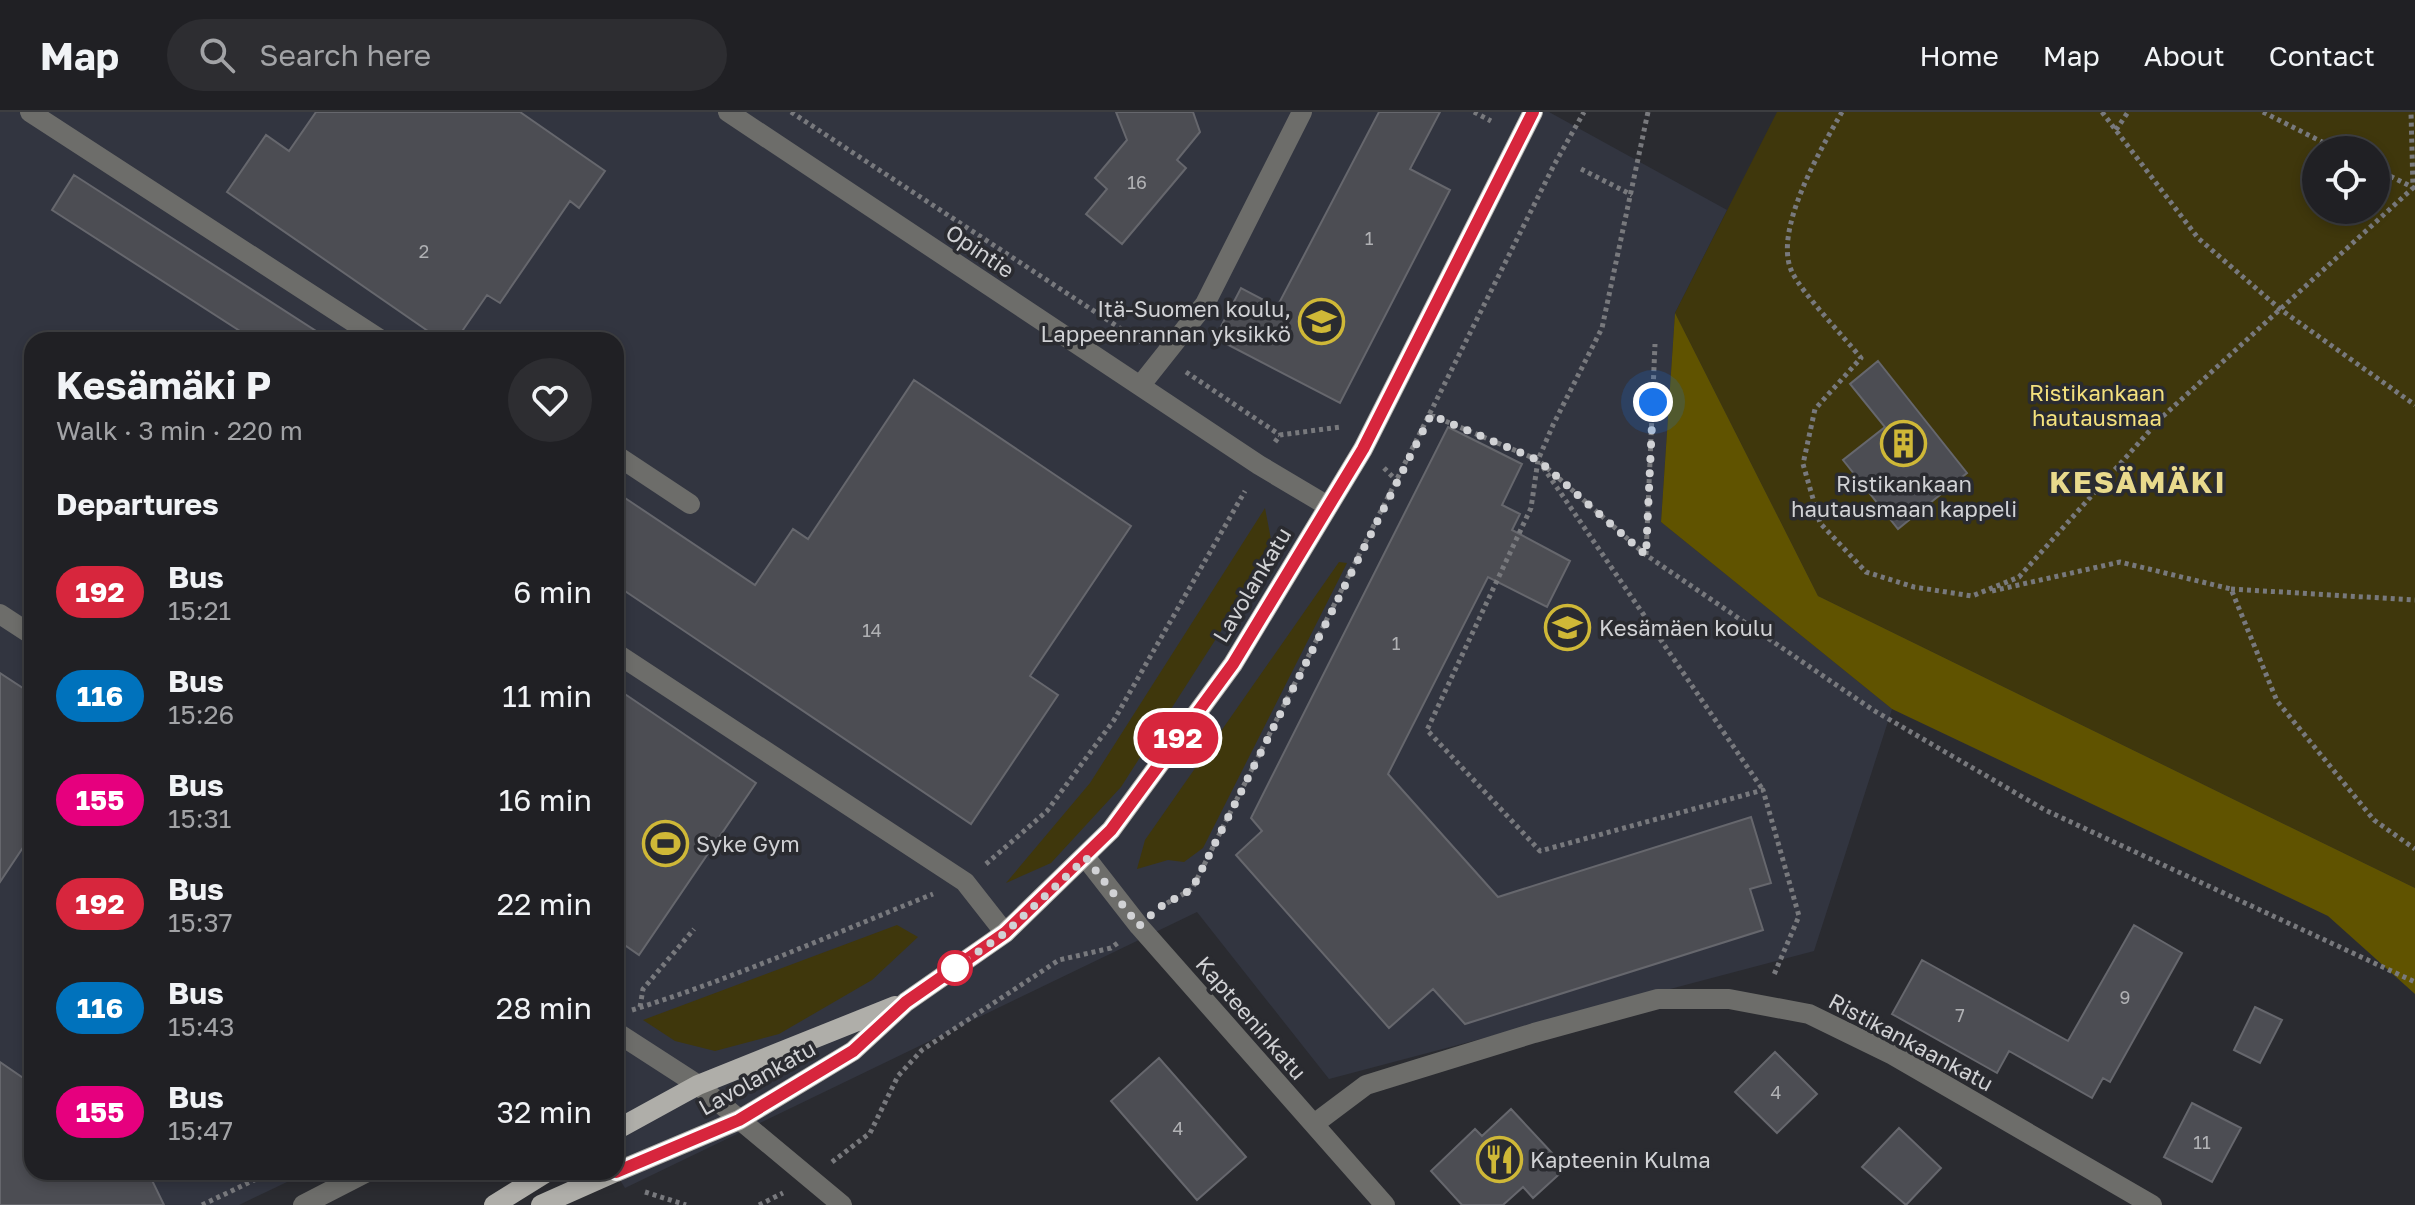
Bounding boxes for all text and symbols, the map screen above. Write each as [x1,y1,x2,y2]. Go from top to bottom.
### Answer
search box [167,19,727,91]
text: Map [40,33,119,78]
icon: search [195,33,239,77]
text: Search here [259,37,431,73]
text: Home [1920,39,1999,72]
text: Map [2043,39,2100,72]
text: About [2144,39,2225,72]
text: Contact [2269,39,2375,72]
map controls [2302,136,2390,224]
button: locate [2302,136,2390,224]
house number: 16 [1127,171,1147,193]
street label: Opintie [941,218,1020,283]
house number: 1 [1365,227,1374,249]
house number: 2 [419,240,429,262]
place label: Itä-Suomen koulu, Lappeenrannan yksikkö [1040,295,1291,347]
school or university icon: Itä-Suomen koulu, Lappeenrannan yksikkö [1298,298,1346,346]
button: heart [508,358,592,442]
text: Kesämäki P [56,362,271,407]
park label: Ristikankaan hautausmaa [2029,379,2165,431]
your location [1633,382,1673,422]
text: Walk · 3 min · 220 m [56,415,303,446]
building icon: Ristikankaan hautausmaan kappeli [1880,419,1928,467]
district label: KESÄMÄKI [2049,464,2227,500]
place label: Ristikankaan hautausmaan kappeli [1791,470,2017,522]
text: Departures [56,486,219,522]
street label: Lavolankatu [1207,522,1296,647]
text: Bus [168,559,224,595]
text: 6 min [513,574,592,610]
text: 192 [75,575,125,608]
text: 15:21 [168,595,231,626]
school or university icon: Kesämäen koulu [1544,604,1592,652]
place label: Kesämäen koulu [1599,614,1773,641]
house number: 14 [862,619,882,641]
house number: 1 [1392,632,1401,654]
text: Bus [168,663,224,699]
text: 11 min [502,678,592,714]
text: 116 [77,679,123,712]
text: 15:26 [168,699,234,730]
line badge: 192 [1132,712,1224,764]
text: 192 [1153,721,1203,754]
text: Bus [168,767,224,803]
text: 16 min [499,782,592,818]
text: 155 [76,783,124,816]
text: 15:31 [168,803,231,834]
sports icon: Syke Gym [641,820,689,868]
place label: Syke Gym [696,830,800,857]
text: Bus [168,871,224,907]
text: 22 min [497,886,592,922]
text: 192 [75,887,125,920]
text: 15:37 [168,907,232,938]
street label: Kapteeninkatu [1190,950,1312,1085]
unlabelled marker [938,951,972,985]
text: Bus [168,975,224,1011]
house number: 9 [2120,986,2130,1008]
street label: Ristikankaankatu [1824,987,1998,1096]
text: 28 min [496,990,592,1026]
text: 116 [77,991,123,1024]
house number: 7 [1955,1004,1965,1026]
text: 15:43 [168,1011,235,1042]
street label: Lavolankatu [694,1034,820,1121]
text: Bus [168,1079,224,1115]
house number: 4 [1771,1081,1782,1103]
text: 32 min [497,1094,592,1130]
text: 155 [76,1095,124,1128]
text: 15:47 [168,1115,233,1146]
house number: 4 [1173,1117,1184,1139]
house number: 11 [2193,1131,2211,1153]
restaurant icon: Kapteenin Kulma [1475,1136,1523,1184]
place label: Kapteenin Kulma [1530,1146,1711,1173]

